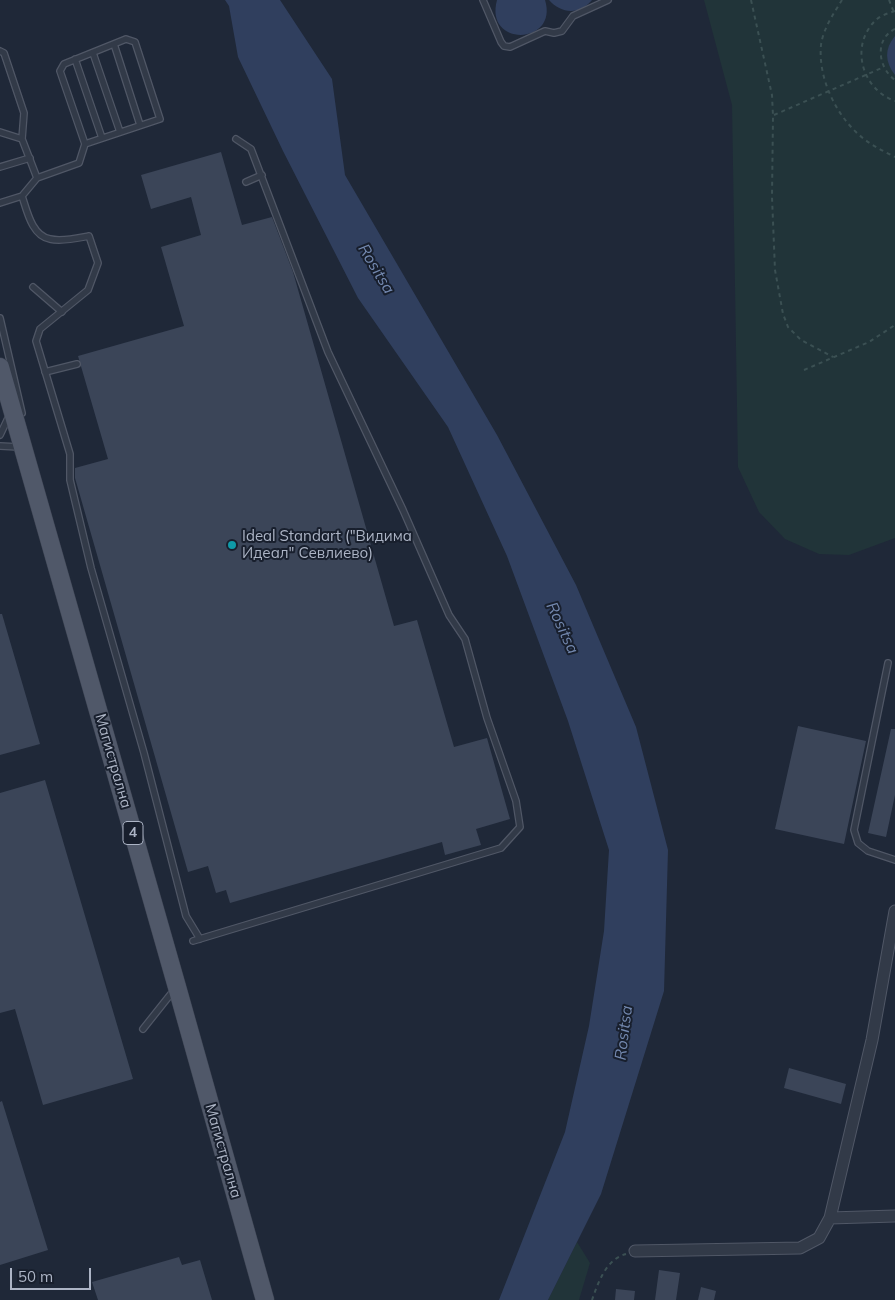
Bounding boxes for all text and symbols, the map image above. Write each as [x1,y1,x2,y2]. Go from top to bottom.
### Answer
water label: Rositsa [354,241,398,297]
place label: Ideal Standart ("Видима Идеал" Севлиево) [242,527,412,562]
marker: Ideal Standart ("Видима Идеал" Севлиево) [226,539,238,551]
water label: Rositsa [542,599,582,657]
street label: Магистрална [91,712,135,810]
road number: 4 [123,821,143,844]
water label: Rositsa [611,1005,637,1061]
street label: Магистрална [201,1102,245,1200]
scale bar [12,1258,94,1290]
text: 50 m [18,1267,53,1286]

